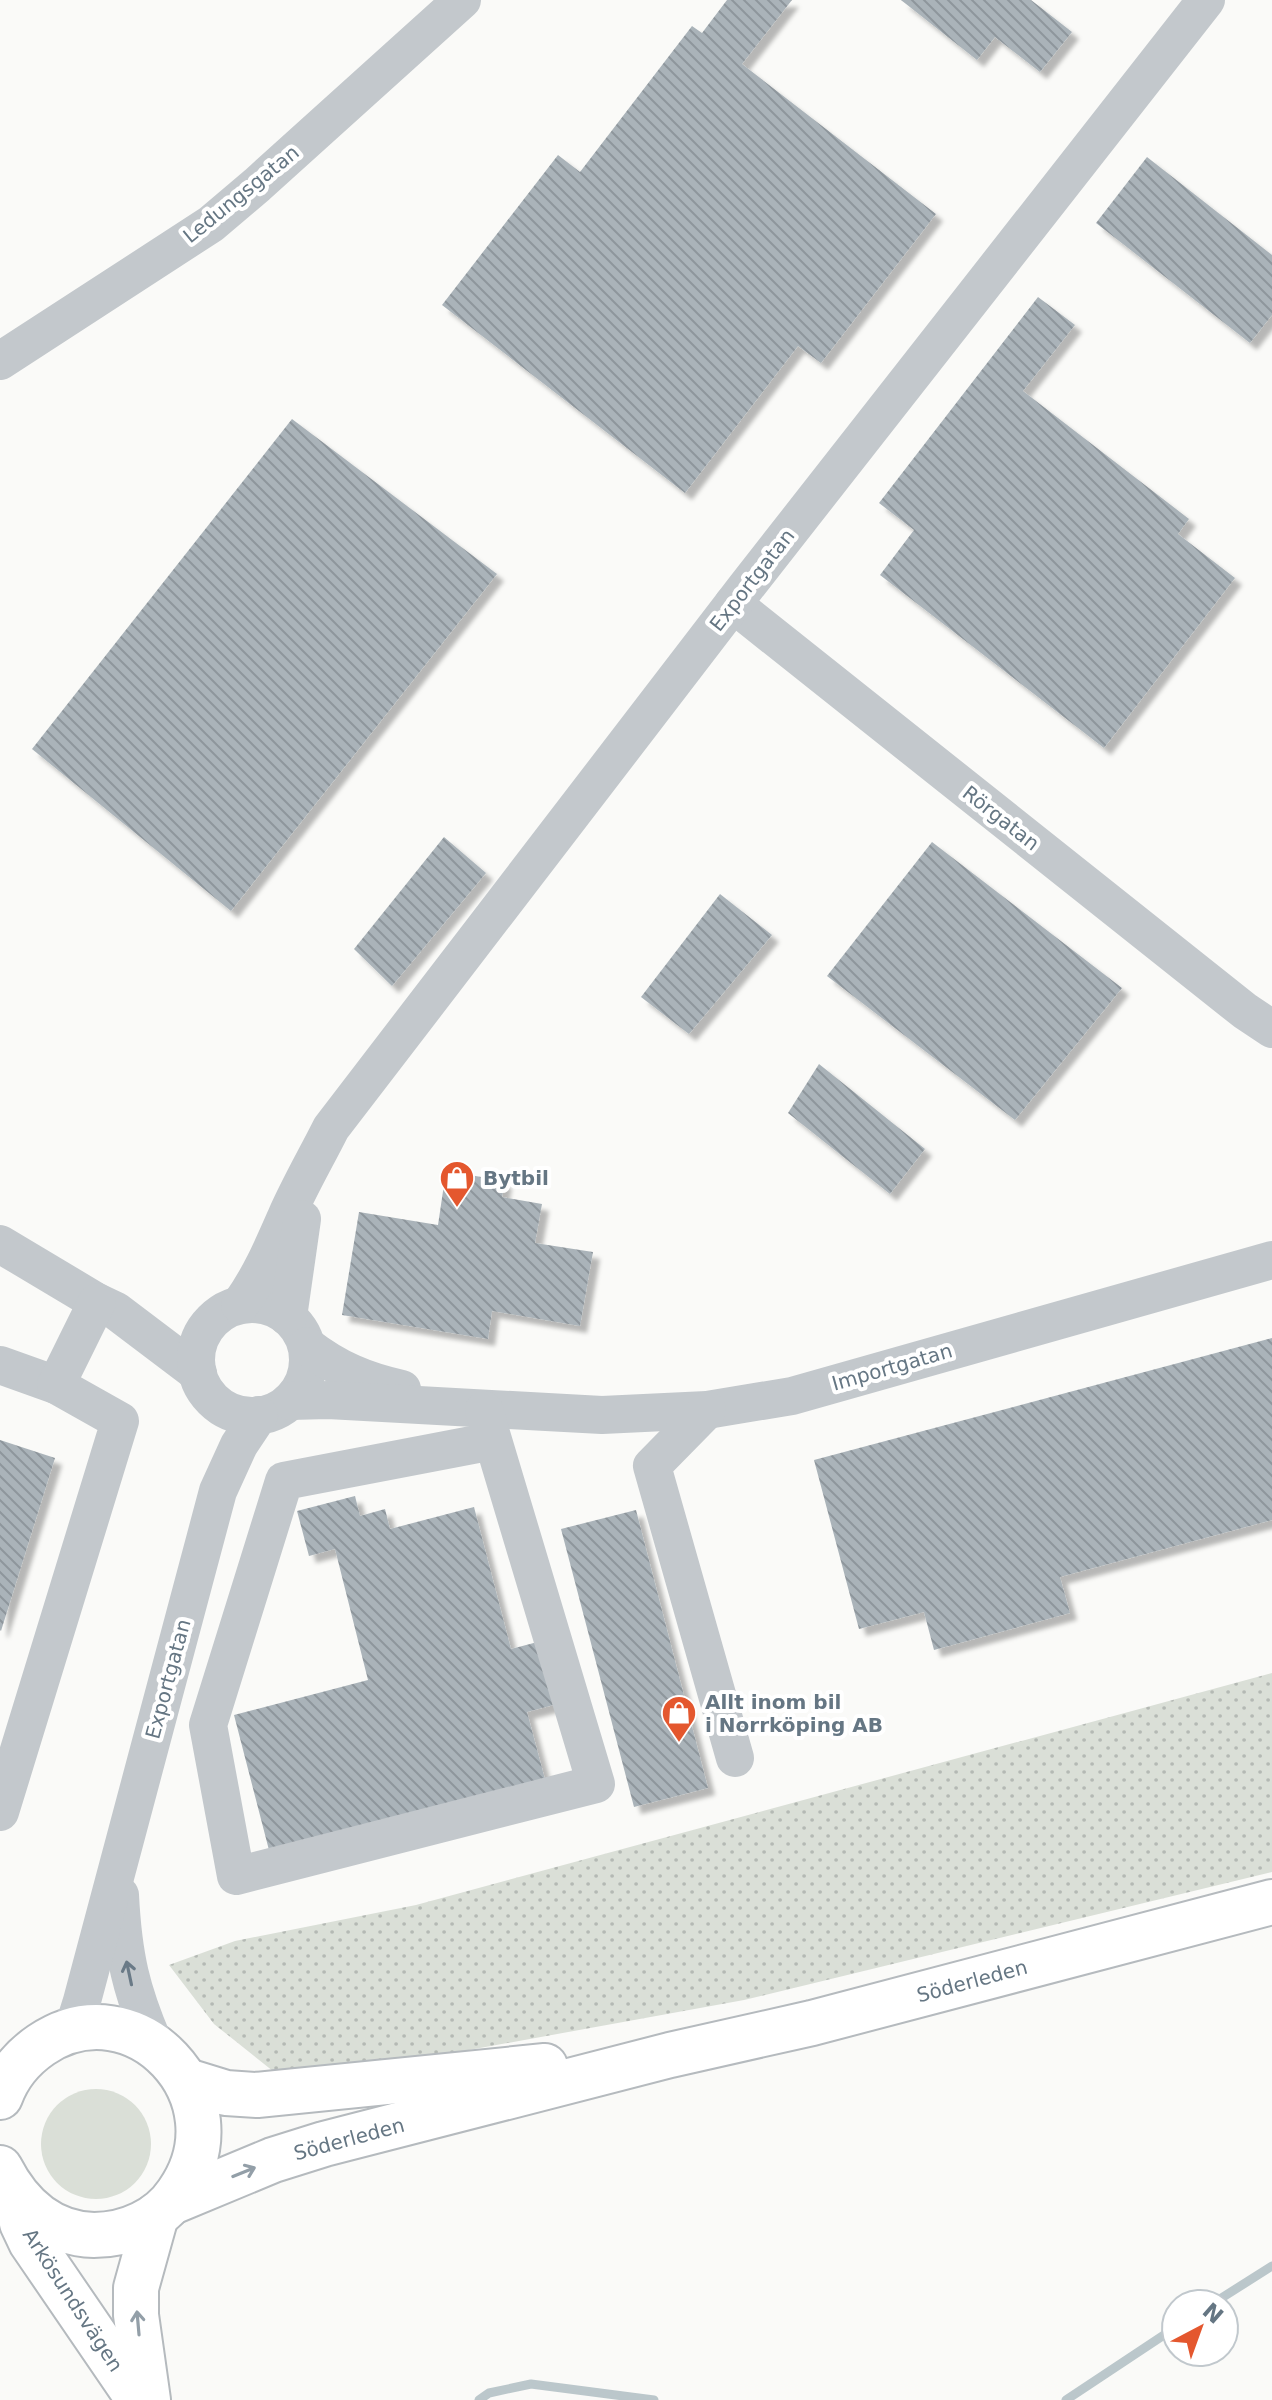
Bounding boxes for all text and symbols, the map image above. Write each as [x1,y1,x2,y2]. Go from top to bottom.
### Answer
street label: Ledungsgatan [178,140,304,248]
street label: Exportgatan [705,524,799,636]
street label: Rörgatan [958,781,1044,855]
shop icon: Bytbil [438,1159,476,1209]
place label: Bytbil [483,1166,549,1190]
street label: Importgatan [829,1338,955,1396]
street label: Exportgatan [140,1616,196,1742]
place label: Allt inom bil i Norrköping AB [705,1690,883,1737]
shop icon: Allt inom bil i Norrköping AB [660,1694,698,1744]
street label: Söderleden [914,1955,1030,2007]
one-way arrow [121,1961,136,1987]
street label: Söderleden [291,2113,407,2165]
one-way arrow [231,2164,256,2178]
street label: Arkösundsvägen [18,2224,128,2376]
north arrow [1160,2288,1240,2368]
text: N [1198,2298,1228,2329]
one-way arrow [130,2310,145,2337]

